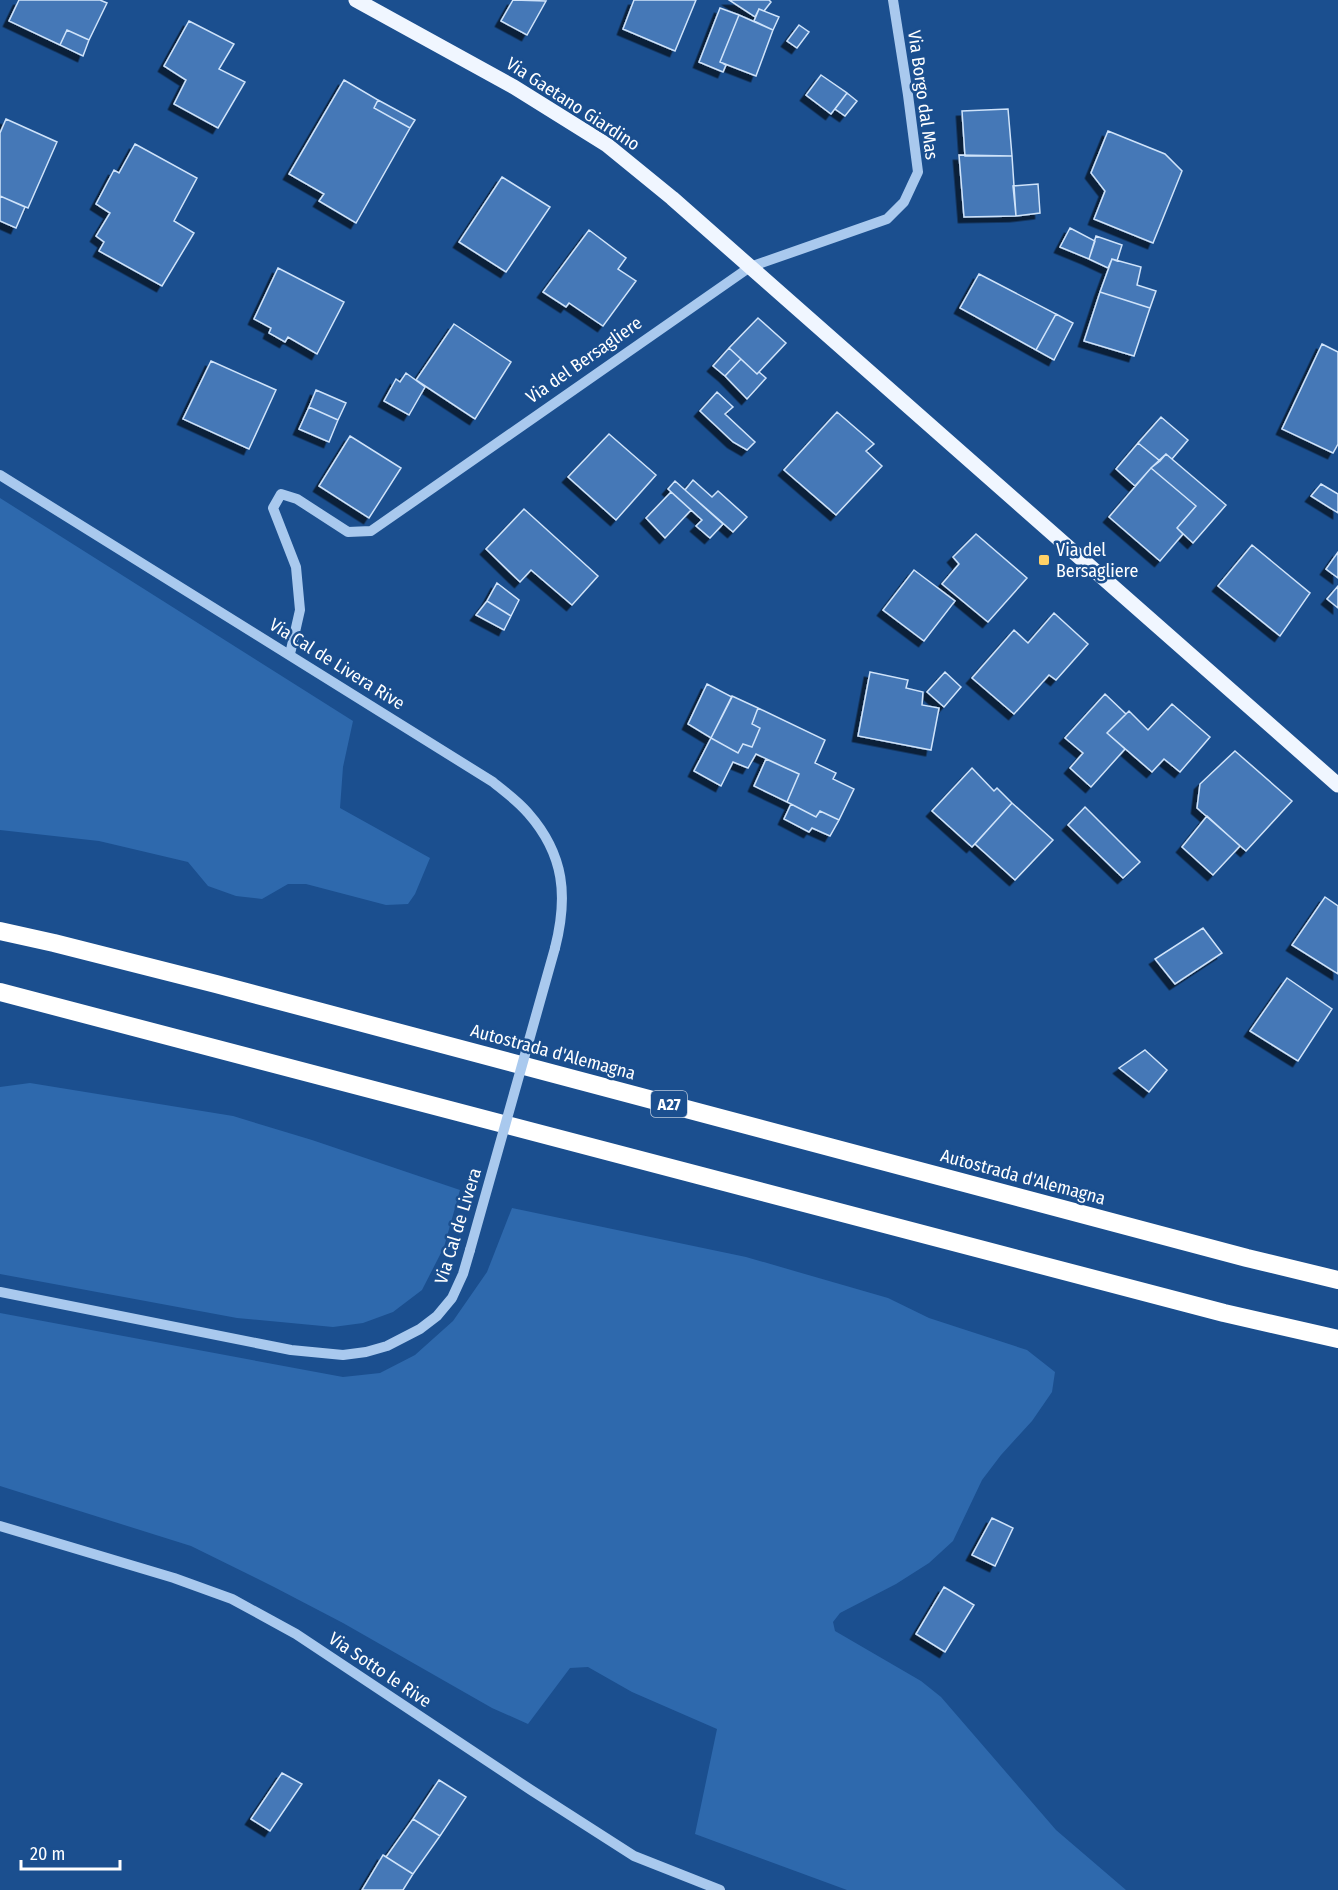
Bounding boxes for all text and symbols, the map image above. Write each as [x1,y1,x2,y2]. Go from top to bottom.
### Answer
street label: Via Borgo dal Mas [903,29,943,161]
street label: Via Gaetano Giardino [502,53,644,155]
street label: Via del Bersagliere [522,312,646,408]
place label: Via del Bersagliere [1056,539,1138,582]
marker: Via del Bersagliere [1037,553,1051,567]
street label: Via Cal de Livera Rive [265,613,409,715]
street label: Autostrada d'Alemagna [468,1019,638,1085]
road number: A27 [651,1091,687,1117]
street label: Autostrada d'Alemagna [938,1144,1108,1210]
street label: Via Cal de Livera [430,1165,486,1287]
street label: Via Sotto le Rive [324,1628,436,1713]
scale bar [21,1833,120,1871]
text: 20 m [30,1843,65,1865]

